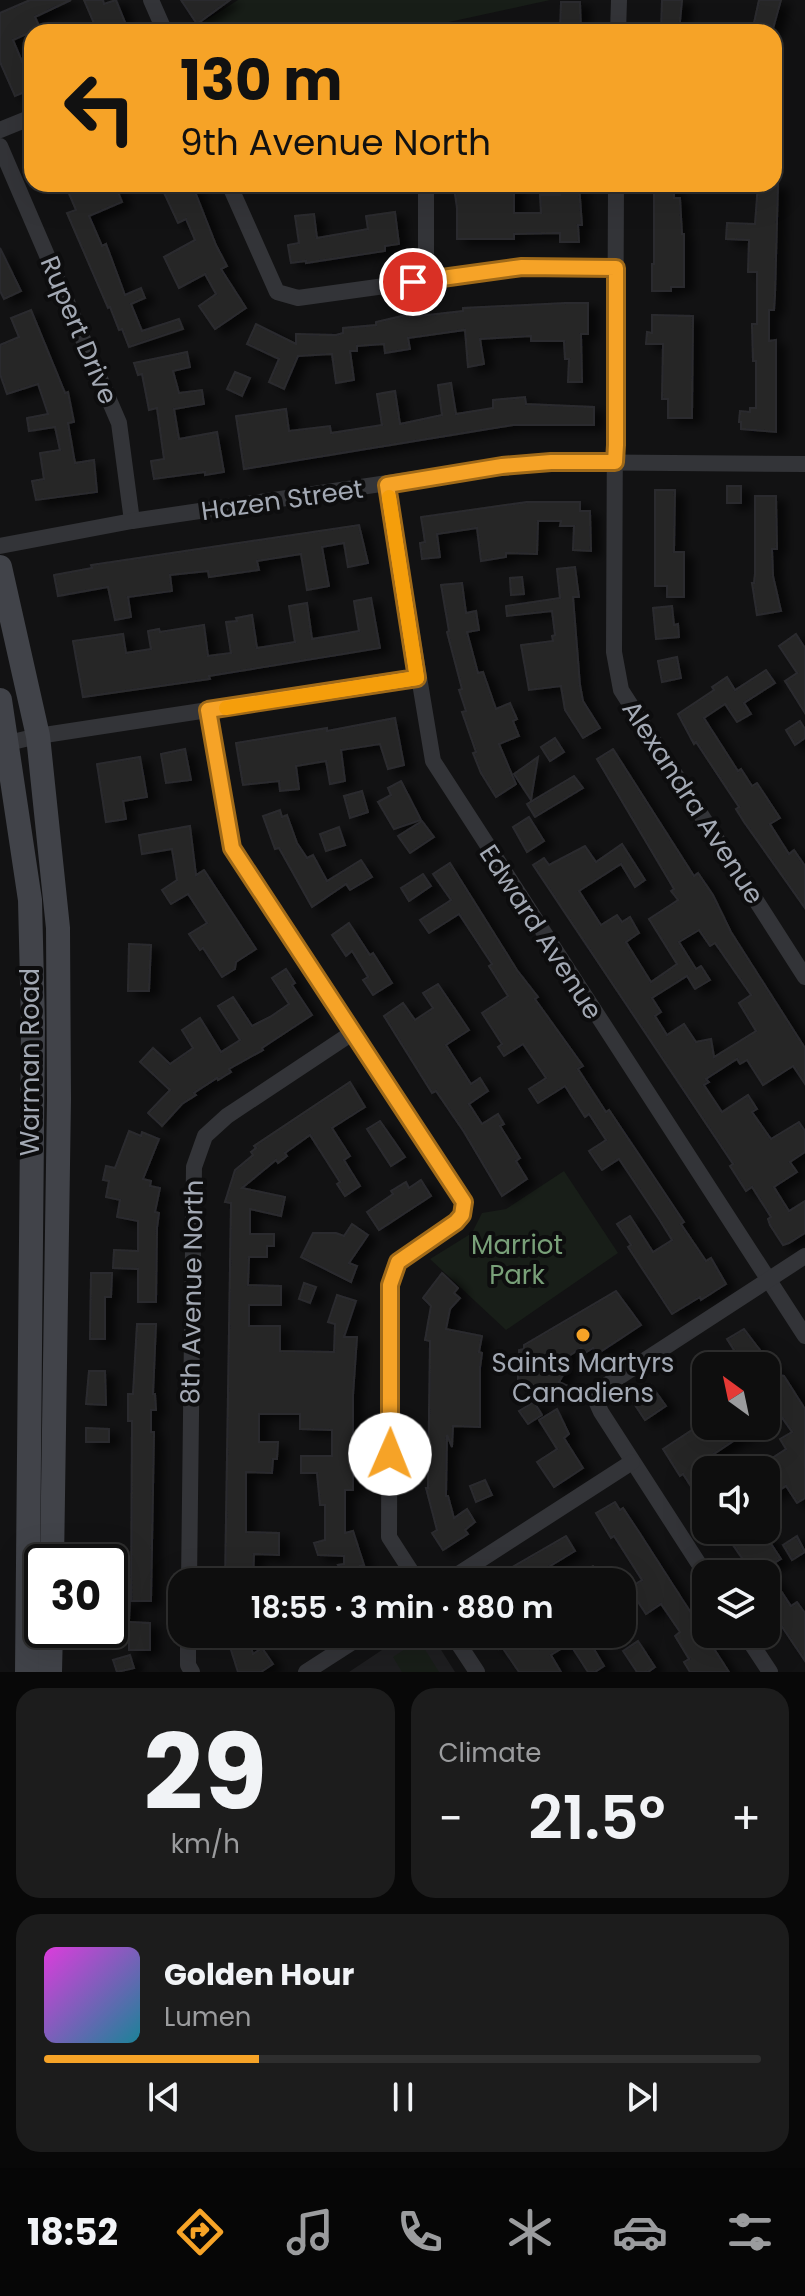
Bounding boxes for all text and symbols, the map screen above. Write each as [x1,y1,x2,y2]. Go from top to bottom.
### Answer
text: 130 m [180,41,343,120]
icon: left [48,56,152,160]
text: 9th Avenue North [180,117,491,168]
pin [379,248,447,316]
street label: Rupert Drive [32,251,126,409]
icon: arrive [391,260,435,304]
street label: Hazen Street [199,471,365,529]
street label: Alexandra Avenue [614,693,772,911]
street label: Edward Avenue [471,838,611,1026]
street label: Warman Road [12,968,48,1156]
street label: 8th Avenue North [172,1179,212,1405]
park label: Marriot Park [471,1227,563,1293]
marker: Saints Martyrs Canadiens [574,1326,592,1344]
place label: Saints Martyrs Canadiens [492,1345,674,1411]
north arrow [692,1352,780,1440]
map controls [692,1352,780,1648]
position arrow [348,1412,432,1496]
button: sound [692,1456,780,1544]
speed limit sign: 30 [24,1544,128,1648]
button: layers [692,1560,780,1648]
text: 18:55 · 3 min · 880 m [251,1586,553,1629]
text: 29 [144,1700,267,1845]
text: Climate [439,1735,541,1771]
text: 21.5° [528,1776,665,1860]
text: − [439,1788,463,1849]
text: + [731,1788,761,1849]
text: km/h [171,1826,240,1862]
text: Golden Hour [164,1953,354,1996]
text: Lumen [164,1999,251,2035]
icon: previous [142,2075,186,2119]
icon: pause [381,2075,425,2119]
icon: next [620,2075,664,2119]
icon: directions [172,2204,228,2260]
icon: music [282,2204,338,2260]
icon: phone [392,2204,448,2260]
icon: climate [502,2204,558,2260]
icon: car [612,2204,668,2260]
icon: filters [722,2204,778,2260]
text: 18:52 [27,2207,118,2258]

